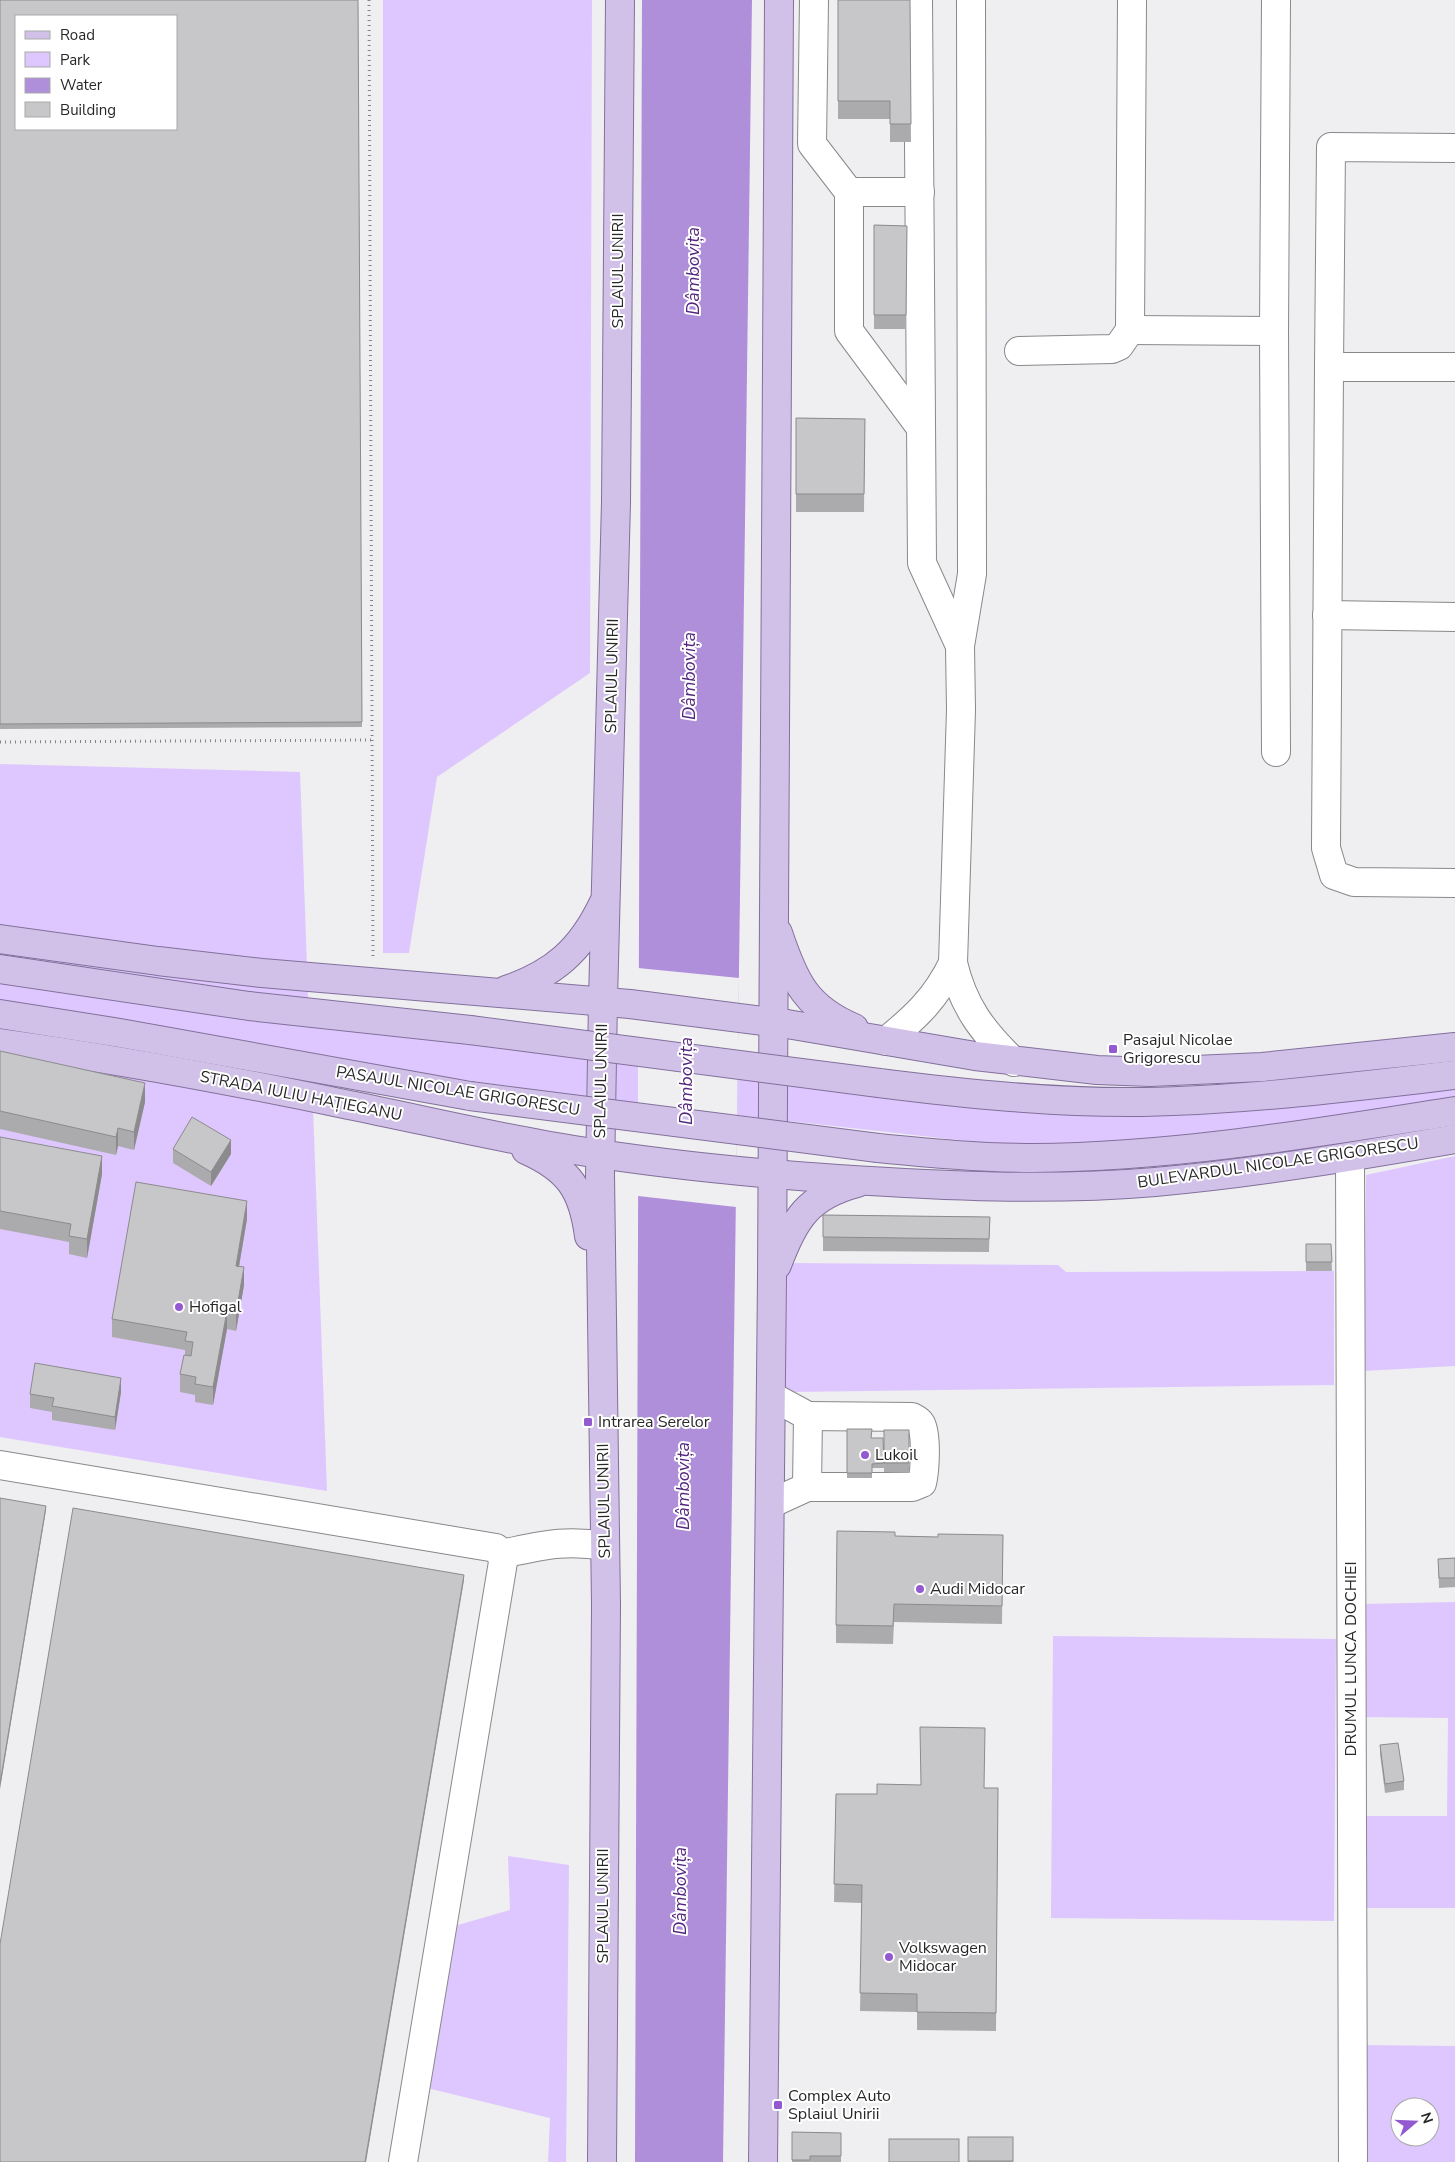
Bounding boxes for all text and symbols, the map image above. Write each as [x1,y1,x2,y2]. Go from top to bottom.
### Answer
legend [15,15,178,130]
text: Road [60,25,95,45]
text: Park [60,50,90,70]
text: Water [60,75,103,95]
text: Building [60,100,116,120]
street label: SPLAIUL UNIRII [607,213,629,329]
water label: Dâmbovița [681,227,705,315]
street label: SPLAIUL UNIRII [600,618,624,734]
water label: Dâmbovița [677,632,701,720]
street label: SPLAIUL UNIRII [589,1023,613,1139]
place label: Pasajul Nicolae Grigorescu [1123,1029,1232,1069]
water label: Dâmbovița [674,1037,698,1125]
marker: Pasajul Nicolae Grigorescu [1107,1043,1119,1055]
street label: PASAJUL NICOLAE GRIGORESCU [335,1061,581,1121]
street label: STRADA IULIU HAȚIEGANU [198,1066,404,1126]
street label: BULEVARDUL NICOLAE GRIGORESCU [1136,1132,1420,1194]
place label: Hofigal [189,1296,242,1318]
marker: Hofigal [173,1301,185,1313]
place label: Intrarea Serelor [598,1411,710,1433]
marker: Intrarea Serelor [582,1416,594,1428]
water label: Dâmbovița [671,1442,695,1530]
street label: SPLAIUL UNIRII [592,1443,616,1559]
place label: Lukoil [875,1444,918,1466]
marker: Lukoil [859,1449,871,1461]
street label: DRUMUL LUNCA DOCHIEI [1340,1562,1362,1756]
place label: Audi Midocar [930,1578,1025,1600]
marker: Audi Midocar [914,1583,926,1595]
water label: Dâmbovița [668,1847,692,1935]
street label: SPLAIUL UNIRII [592,1848,614,1964]
place label: Volkswagen Midocar [898,1937,987,1977]
marker: Volkswagen Midocar [883,1951,895,1963]
place label: Complex Auto Splaiul Unirii [788,2085,891,2125]
north arrow [1390,2097,1440,2147]
marker: Complex Auto Splaiul Unirii [772,2099,784,2111]
text: N [1416,2110,1438,2126]

